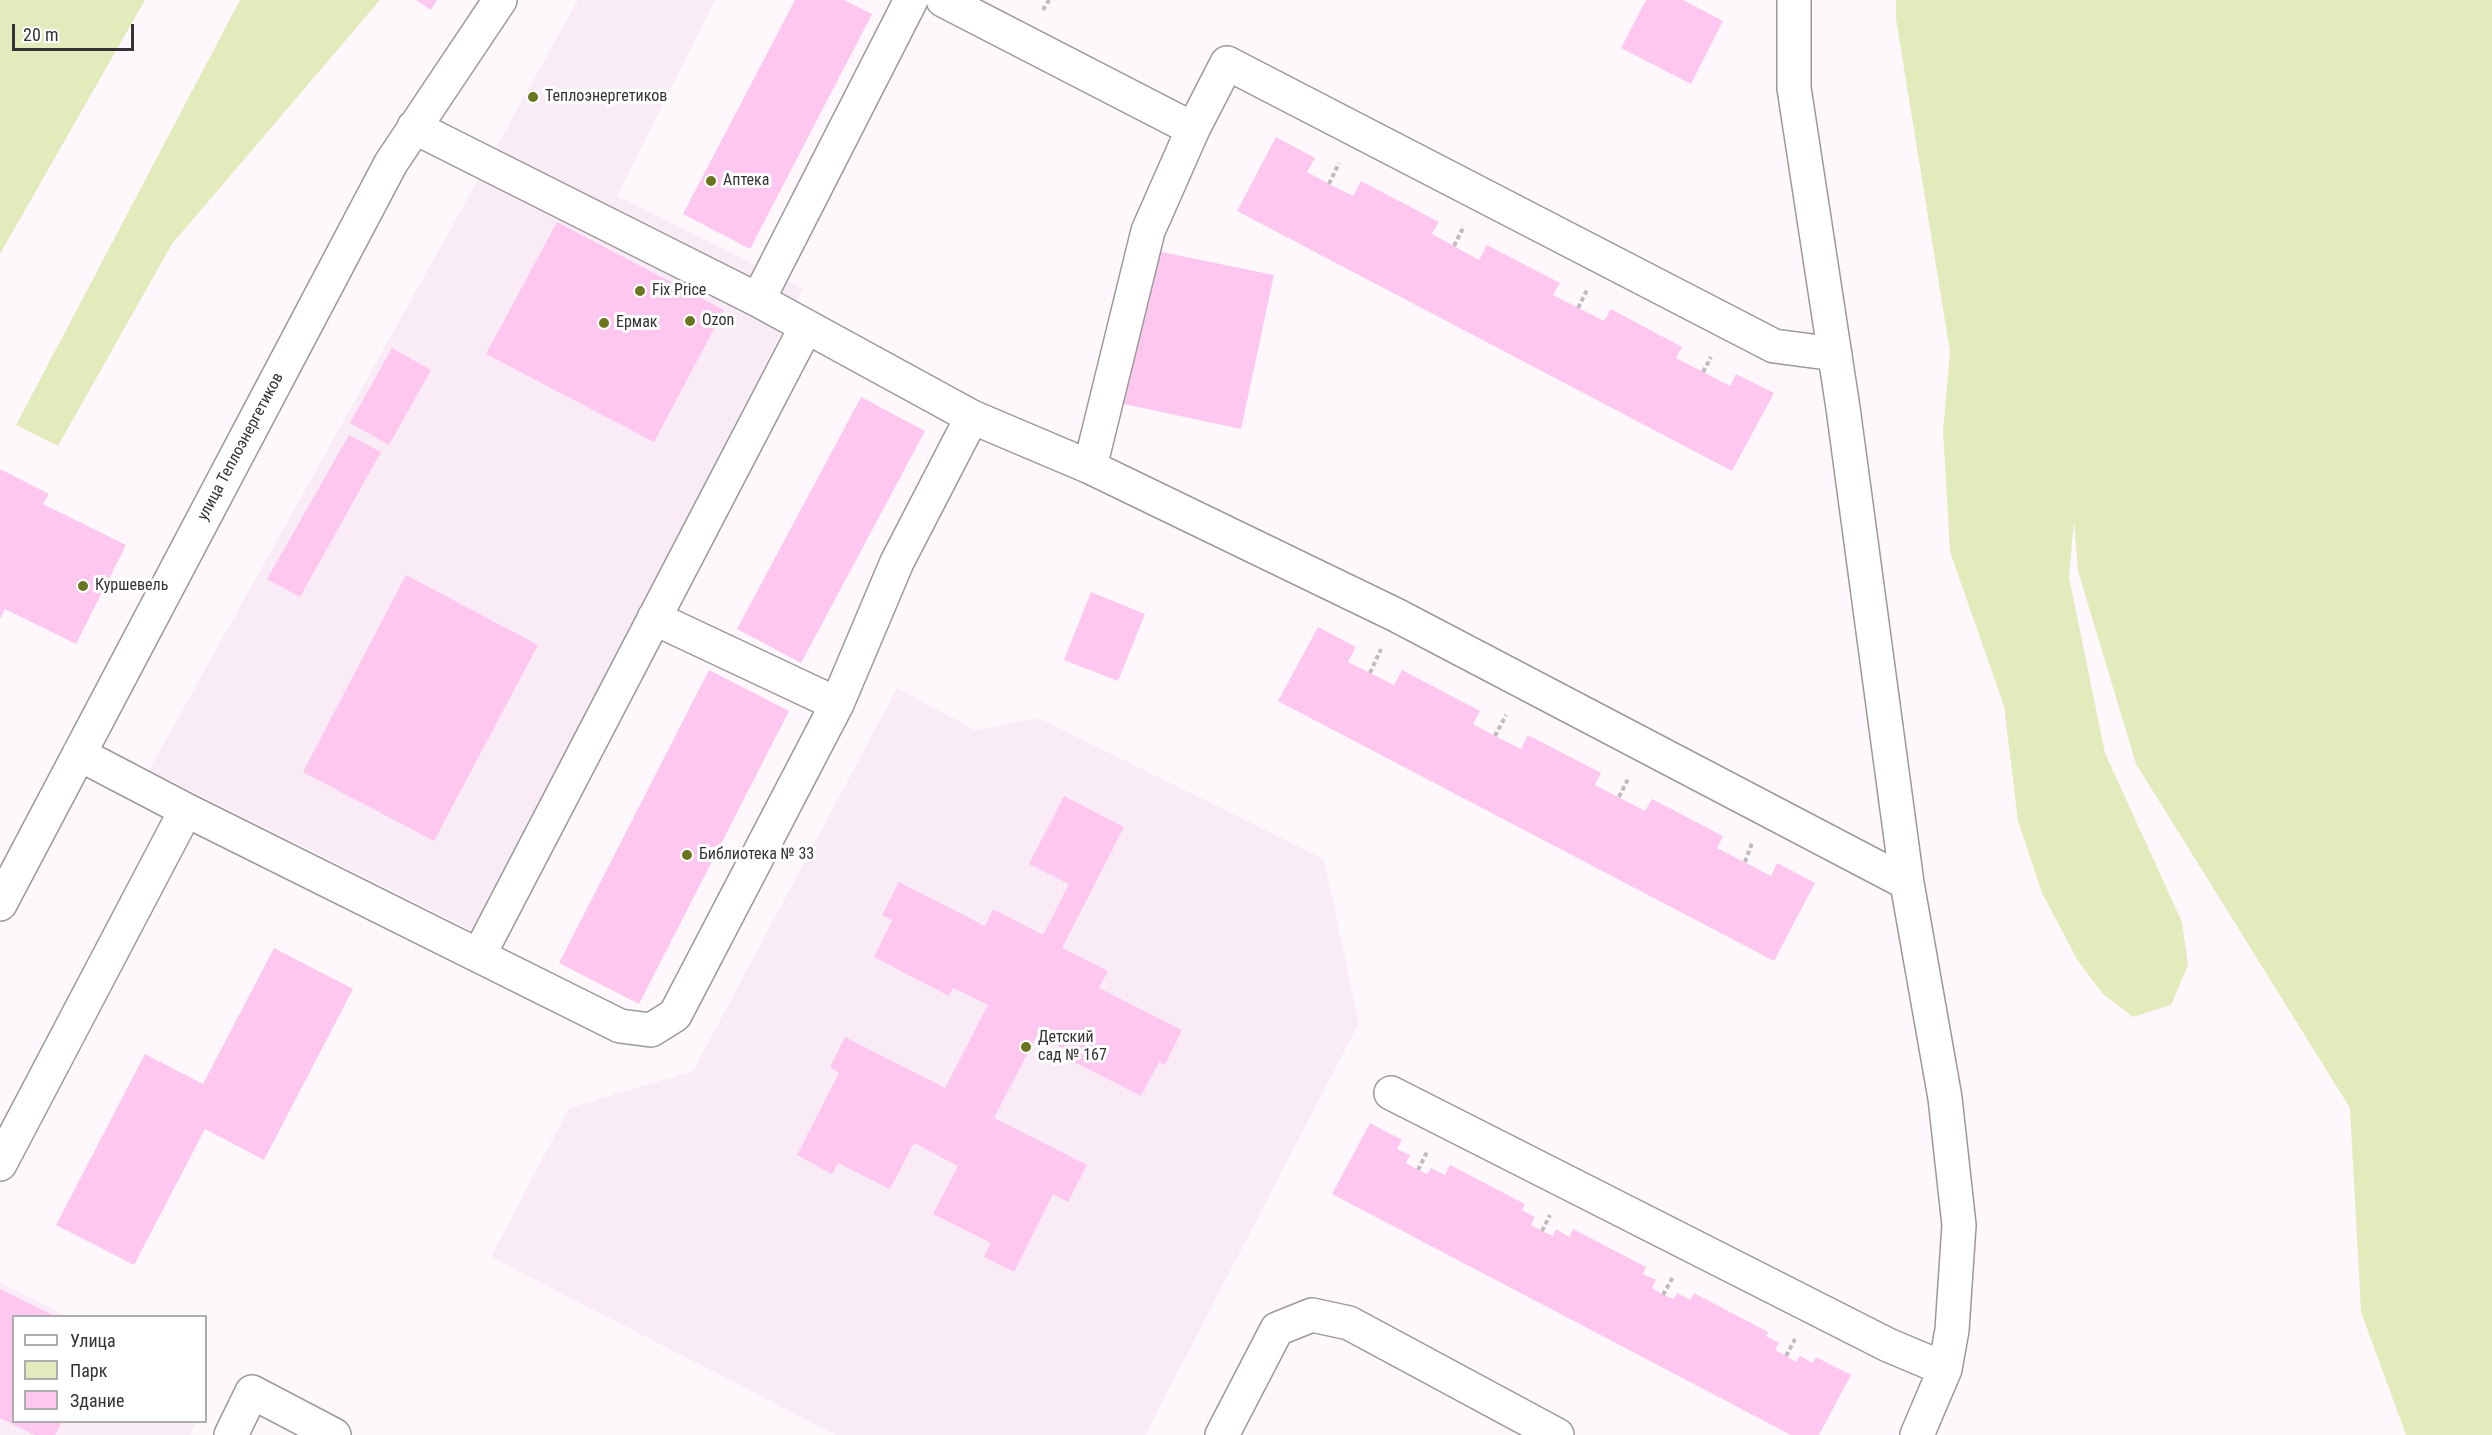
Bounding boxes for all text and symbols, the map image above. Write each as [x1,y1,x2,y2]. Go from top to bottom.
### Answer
scale bar [15,12,136,50]
text: 20 m [23,24,58,45]
place label: Теплоэнергетиков [545,87,667,107]
marker: Теплоэнергетиков [526,90,540,104]
place label: Аптека [723,171,769,191]
marker: Аптека [704,174,718,188]
place label: Fix Price [652,281,706,301]
marker: Fix Price [633,284,647,298]
place label: Ozon [702,311,734,331]
place label: Ермак [616,313,658,333]
marker: Ozon [683,314,697,328]
marker: Ермак [597,316,611,330]
street label: улица Теплоэнергетиков [194,370,288,524]
place label: Куршевель [95,576,168,596]
marker: Куршевель [76,579,90,593]
place label: Библиотека № 33 [699,845,814,865]
marker: Библиотека № 33 [680,848,694,862]
place label: Детский сад № 167 [1038,1028,1107,1066]
marker: Детский сад № 167 [1019,1040,1033,1054]
legend [12,1315,207,1423]
text: Улица [70,1330,116,1351]
text: Парк [70,1360,107,1381]
text: Здание [70,1390,124,1411]

